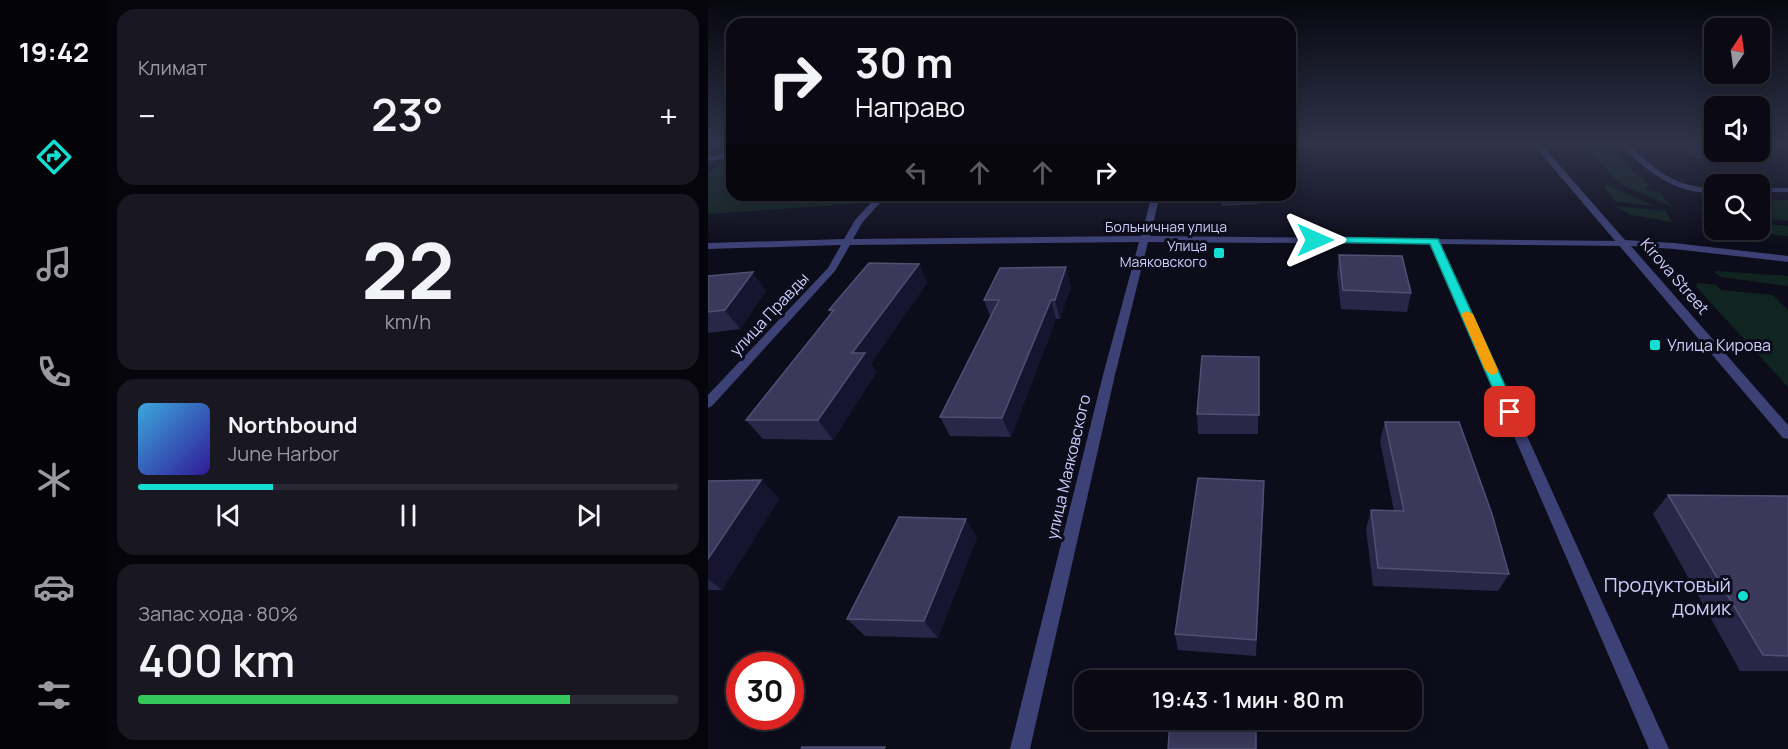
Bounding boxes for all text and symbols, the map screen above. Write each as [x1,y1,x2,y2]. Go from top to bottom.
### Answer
north arrow [1704,18,1770,84]
map controls [1704,18,1770,240]
text: 19:42 [19,33,89,70]
text: 30 m [855,33,953,91]
icon: right [756,42,834,120]
text: Климат [138,54,207,81]
text: 23° [371,83,444,145]
text: Направо [855,88,965,125]
text: − [138,93,156,138]
text: + [659,93,678,138]
button: sound [1704,96,1770,162]
icon: directions [33,136,75,178]
icon: left [900,156,933,189]
icon: ahead [963,156,996,189]
icon: ahead [1026,156,1059,189]
icon: right [1089,156,1122,189]
button: search [1704,174,1770,240]
position arrow [1283,208,1347,272]
text: 22 [362,216,454,322]
street label: Больничная улица [1105,217,1227,236]
street label: Kirova Street [1636,233,1714,319]
place label: Улица Маяковского [1120,236,1207,271]
icon: music [33,243,75,285]
marker: Улица Маяковского [1212,246,1226,260]
street label: улица Правды [725,267,813,361]
text: km/h [385,308,431,335]
place label: Улица Кирова [1667,334,1771,356]
marker: Улица Кирова [1648,338,1662,352]
icon: phone [33,351,75,393]
pin [1484,386,1535,437]
street label: улица Маяковского [1041,392,1095,542]
icon: arrive [1493,395,1526,428]
text: Northbound [228,410,358,440]
text: June Harbor [228,440,340,467]
icon: climate [33,459,75,501]
icon: previous [212,499,245,532]
icon: pause [392,499,425,532]
icon: next [572,499,605,532]
icon: car [33,566,75,608]
place label: Продуктовый домик [1604,571,1732,621]
marker: Продуктовый домик [1736,589,1750,603]
text: Запас хода · 80% [138,600,298,627]
text: 400 km [138,629,295,691]
speed limit sign: 30 [726,652,804,730]
icon: filters [33,674,75,716]
text: 19:43 · 1 мин · 80 m [1152,685,1344,715]

